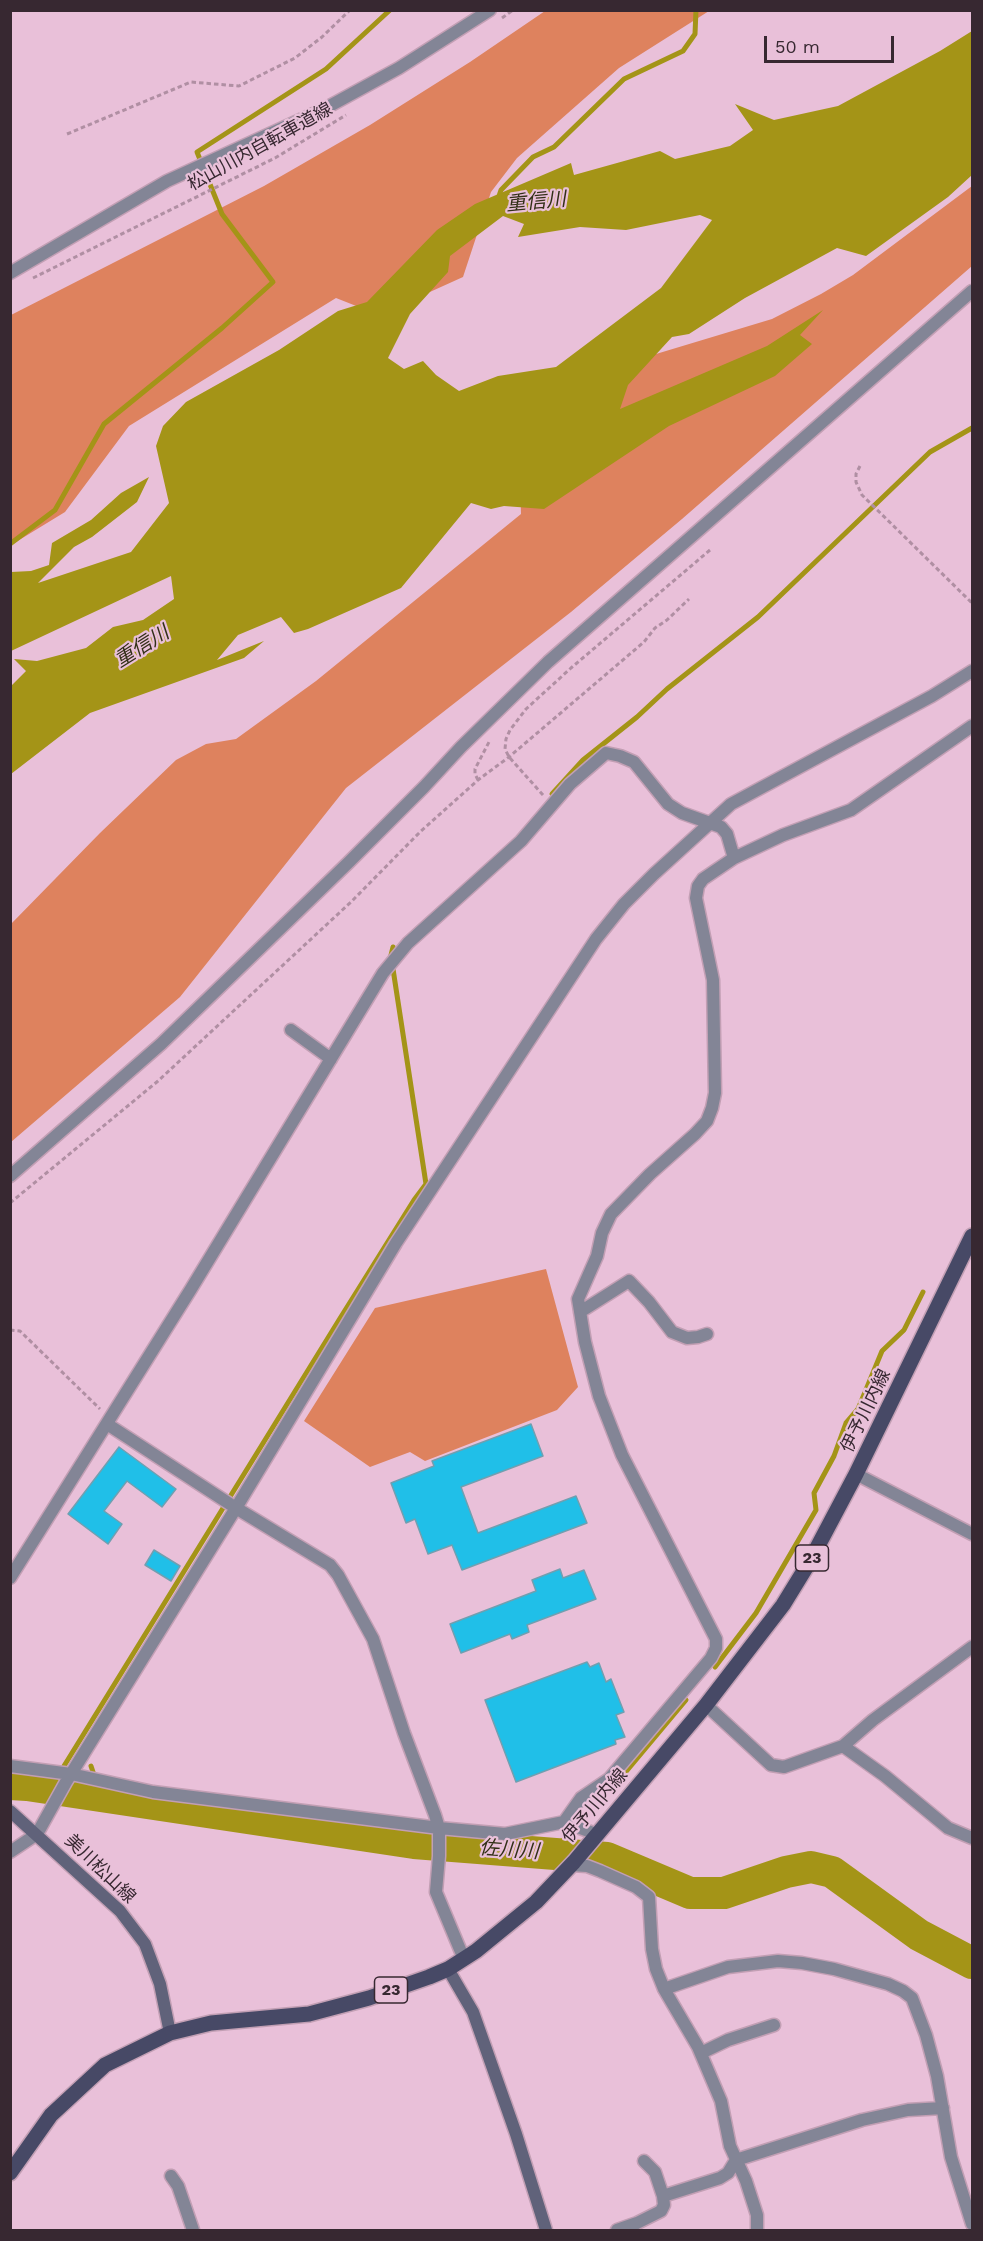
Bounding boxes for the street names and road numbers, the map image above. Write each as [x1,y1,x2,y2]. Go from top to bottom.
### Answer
street label: 松山川内自転車道線 [184,98,336,196]
street label: 伊予川内線 [837,1366,895,1456]
road number: 23 [796,1545,828,1571]
street label: 伊予川内線 [558,1765,632,1847]
street label: 美川松山線 [60,1830,140,1908]
road number: 23 [374,1977,408,2003]

